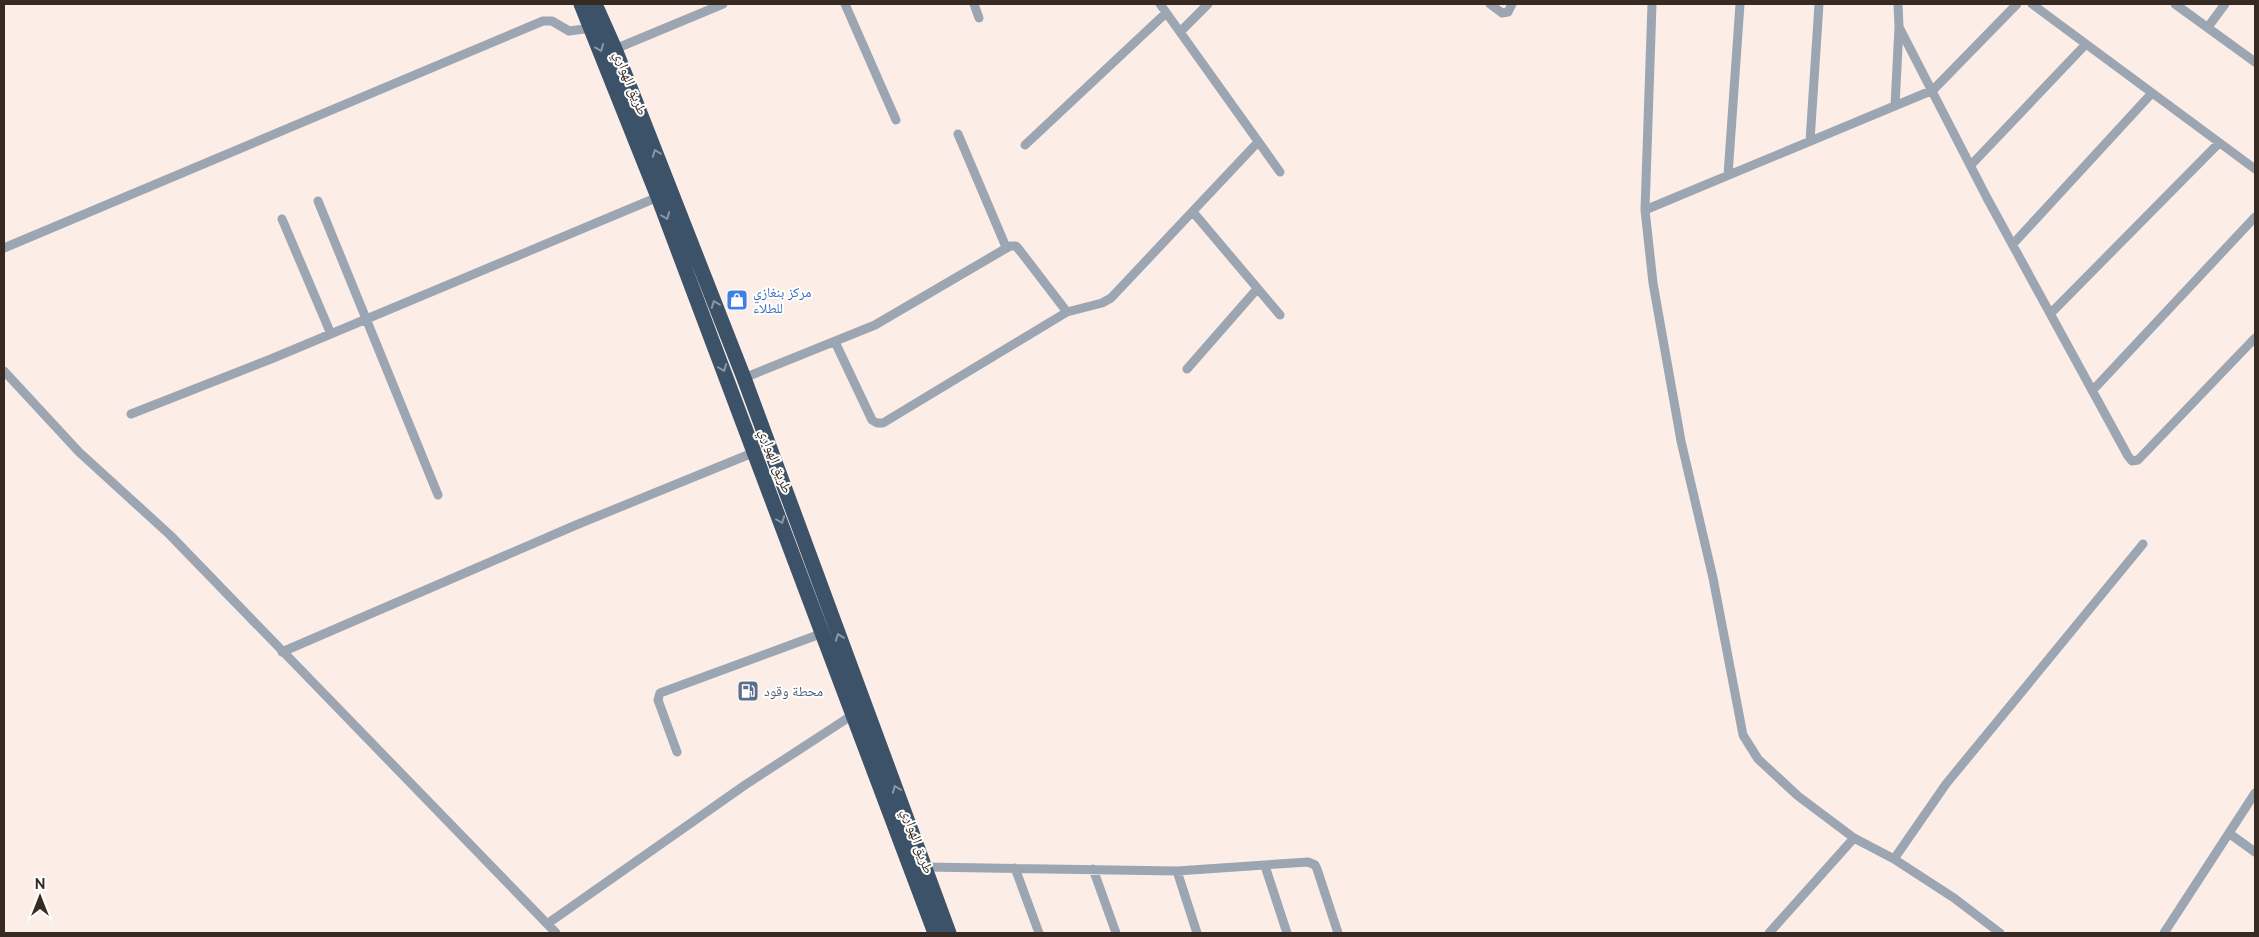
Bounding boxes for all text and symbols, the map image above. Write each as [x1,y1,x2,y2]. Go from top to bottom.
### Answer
one-way arrow [594,44,604,52]
street label: طريق الهواري [608,49,651,119]
one-way arrow [652,149,662,158]
one-way arrow [660,211,670,220]
place label: مركز بنغازي للطلاء [753,284,811,316]
shop icon: مركز بنغازي للطلاء [725,288,749,312]
one-way arrow [711,300,721,309]
one-way arrow [717,363,728,372]
street label: طريق الهواري [753,426,796,497]
one-way arrow [775,515,785,524]
one-way arrow [835,633,845,642]
fuel station icon: محطة وقود [736,679,760,703]
place label: محطة وقود [764,683,823,700]
one-way arrow [892,785,902,794]
street label: طريق الهواري [896,806,937,877]
north arrow [15,872,65,922]
text: N [35,876,45,892]

